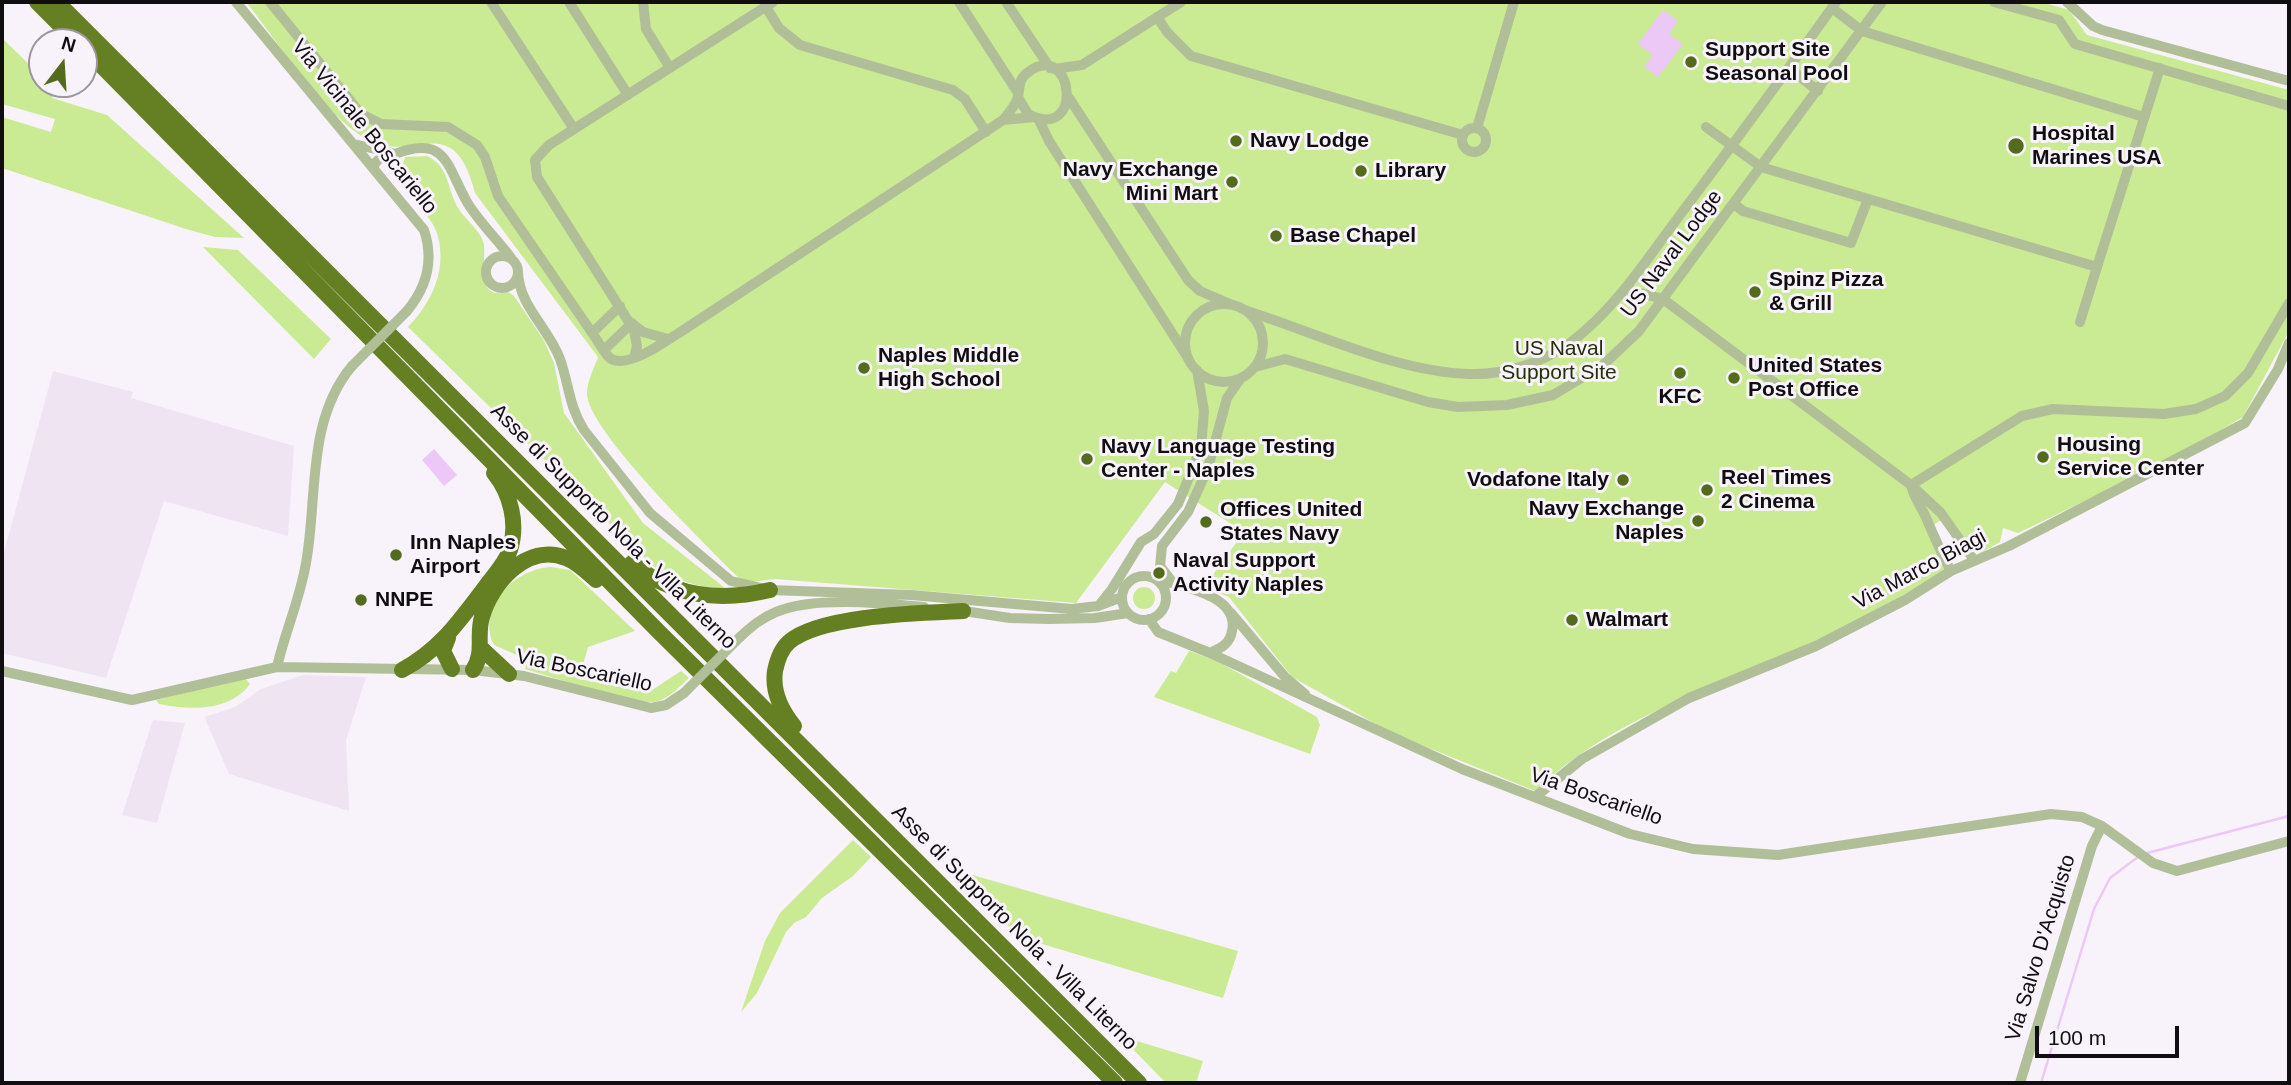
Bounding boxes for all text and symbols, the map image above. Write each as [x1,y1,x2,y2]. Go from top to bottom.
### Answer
north arrow [28,28,98,98]
text: N [59,32,78,56]
street label: Via Vicinale Boscariello [286,35,442,219]
place label: Support Site Seasonal Pool [1705,37,1849,87]
marker: Support Site Seasonal Pool [1683,54,1699,70]
place label: Hospital Marines USA [2032,121,2162,171]
place label: Navy Lodge [1250,128,1369,154]
marker: Navy Lodge [1228,133,1244,149]
marker: Hospital Marines USA [2006,136,2026,156]
place label: Navy Exchange Mini Mart [1063,157,1218,207]
place label: Library [1375,158,1446,184]
marker: Library [1353,163,1369,179]
marker: Navy Exchange Mini Mart [1224,174,1240,190]
street label: US Naval Lodge [1616,185,1728,323]
place label: Base Chapel [1290,223,1416,249]
marker: Base Chapel [1268,228,1284,244]
place label: Spinz Pizza & Grill [1769,267,1883,317]
marker: Spinz Pizza & Grill [1747,284,1763,300]
park label: US Naval Support Site [1501,336,1617,386]
place label: Naples Middle High School [878,343,1019,393]
place label: United States Post Office [1748,353,1882,403]
marker: Naples Middle High School [856,360,872,376]
marker: KFC [1672,365,1688,381]
marker: United States Post Office [1726,370,1742,386]
place label: KFC [1658,384,1702,410]
street label: Asse di Supporto Nola - Villa Literno [485,399,741,655]
place label: Housing Service Center [2057,432,2204,482]
place label: Navy Language Testing Center - Naples [1101,434,1335,484]
marker: Housing Service Center [2035,449,2051,465]
marker: Navy Language Testing Center - Naples [1079,451,1095,467]
place label: Reel Times 2 Cinema [1721,465,1832,515]
place label: Vodafone Italy [1467,467,1609,493]
marker: Vodafone Italy [1615,472,1631,488]
marker: Reel Times 2 Cinema [1699,482,1715,498]
place label: Navy Exchange Naples [1529,496,1684,546]
place label: Offices United States Navy [1220,497,1362,547]
marker: Navy Exchange Naples [1690,513,1706,529]
marker: Offices United States Navy [1198,514,1214,530]
street label: Via Marco Biagi [1849,524,1991,616]
place label: Inn Naples Airport [410,530,516,580]
marker: Inn Naples Airport [388,547,404,563]
place label: Naval Support Activity Naples [1173,548,1324,598]
marker: Naval Support Activity Naples [1151,565,1167,581]
place label: NNPE [375,587,433,613]
marker: NNPE [353,592,369,608]
place label: Walmart [1586,607,1668,633]
marker: Walmart [1564,612,1580,628]
street label: Via Boscariello [514,644,654,698]
street label: Via Boscariello [1526,763,1666,831]
street label: Asse di Supporto Nola - Villa Literno [886,800,1142,1056]
street label: Via Salvo D'Acquisto [2001,852,2081,1044]
scale bar [2039,1012,2182,1056]
text: 100 m [2048,1026,2106,1049]

